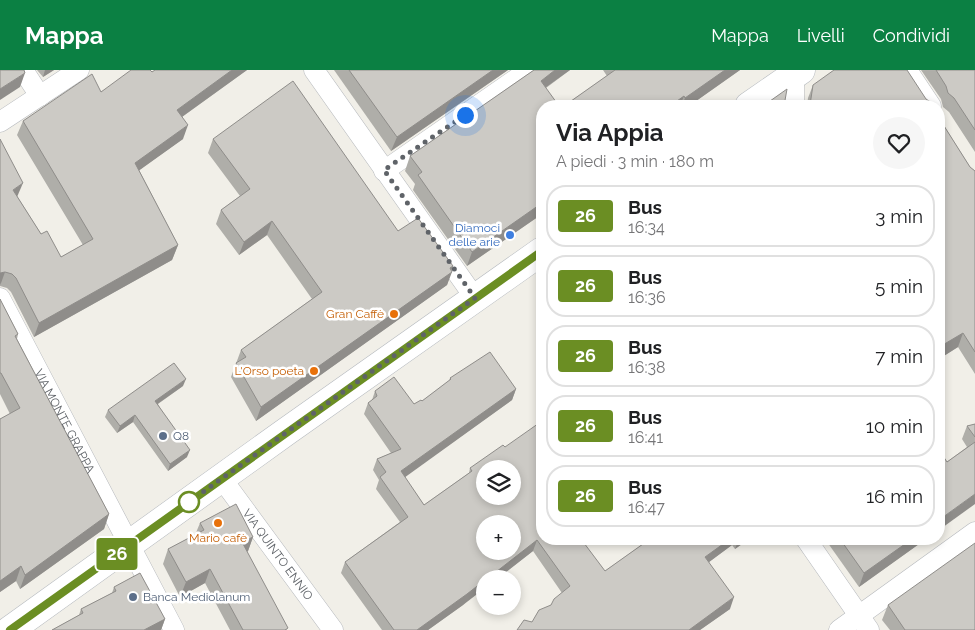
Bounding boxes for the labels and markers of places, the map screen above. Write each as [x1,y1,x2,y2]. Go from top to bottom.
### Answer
place label: Diamoci delle arie [448,221,500,249]
marker: Diamoci delle arie [504,229,516,241]
place label: Gran Caffè [326,307,384,321]
marker: Gran Caffè [388,308,400,320]
place label: L'Orso poeta [235,364,304,378]
marker: L'Orso poeta [308,365,320,377]
place label: Q8 [173,429,189,443]
marker: Q8 [157,430,169,442]
unlabelled marker [178,491,200,513]
marker: Mario cafè [212,517,224,529]
place label: Mario cafè [189,531,247,545]
place label: Banca Mediolanum [143,590,250,604]
marker: Banca Mediolanum [127,591,139,603]

